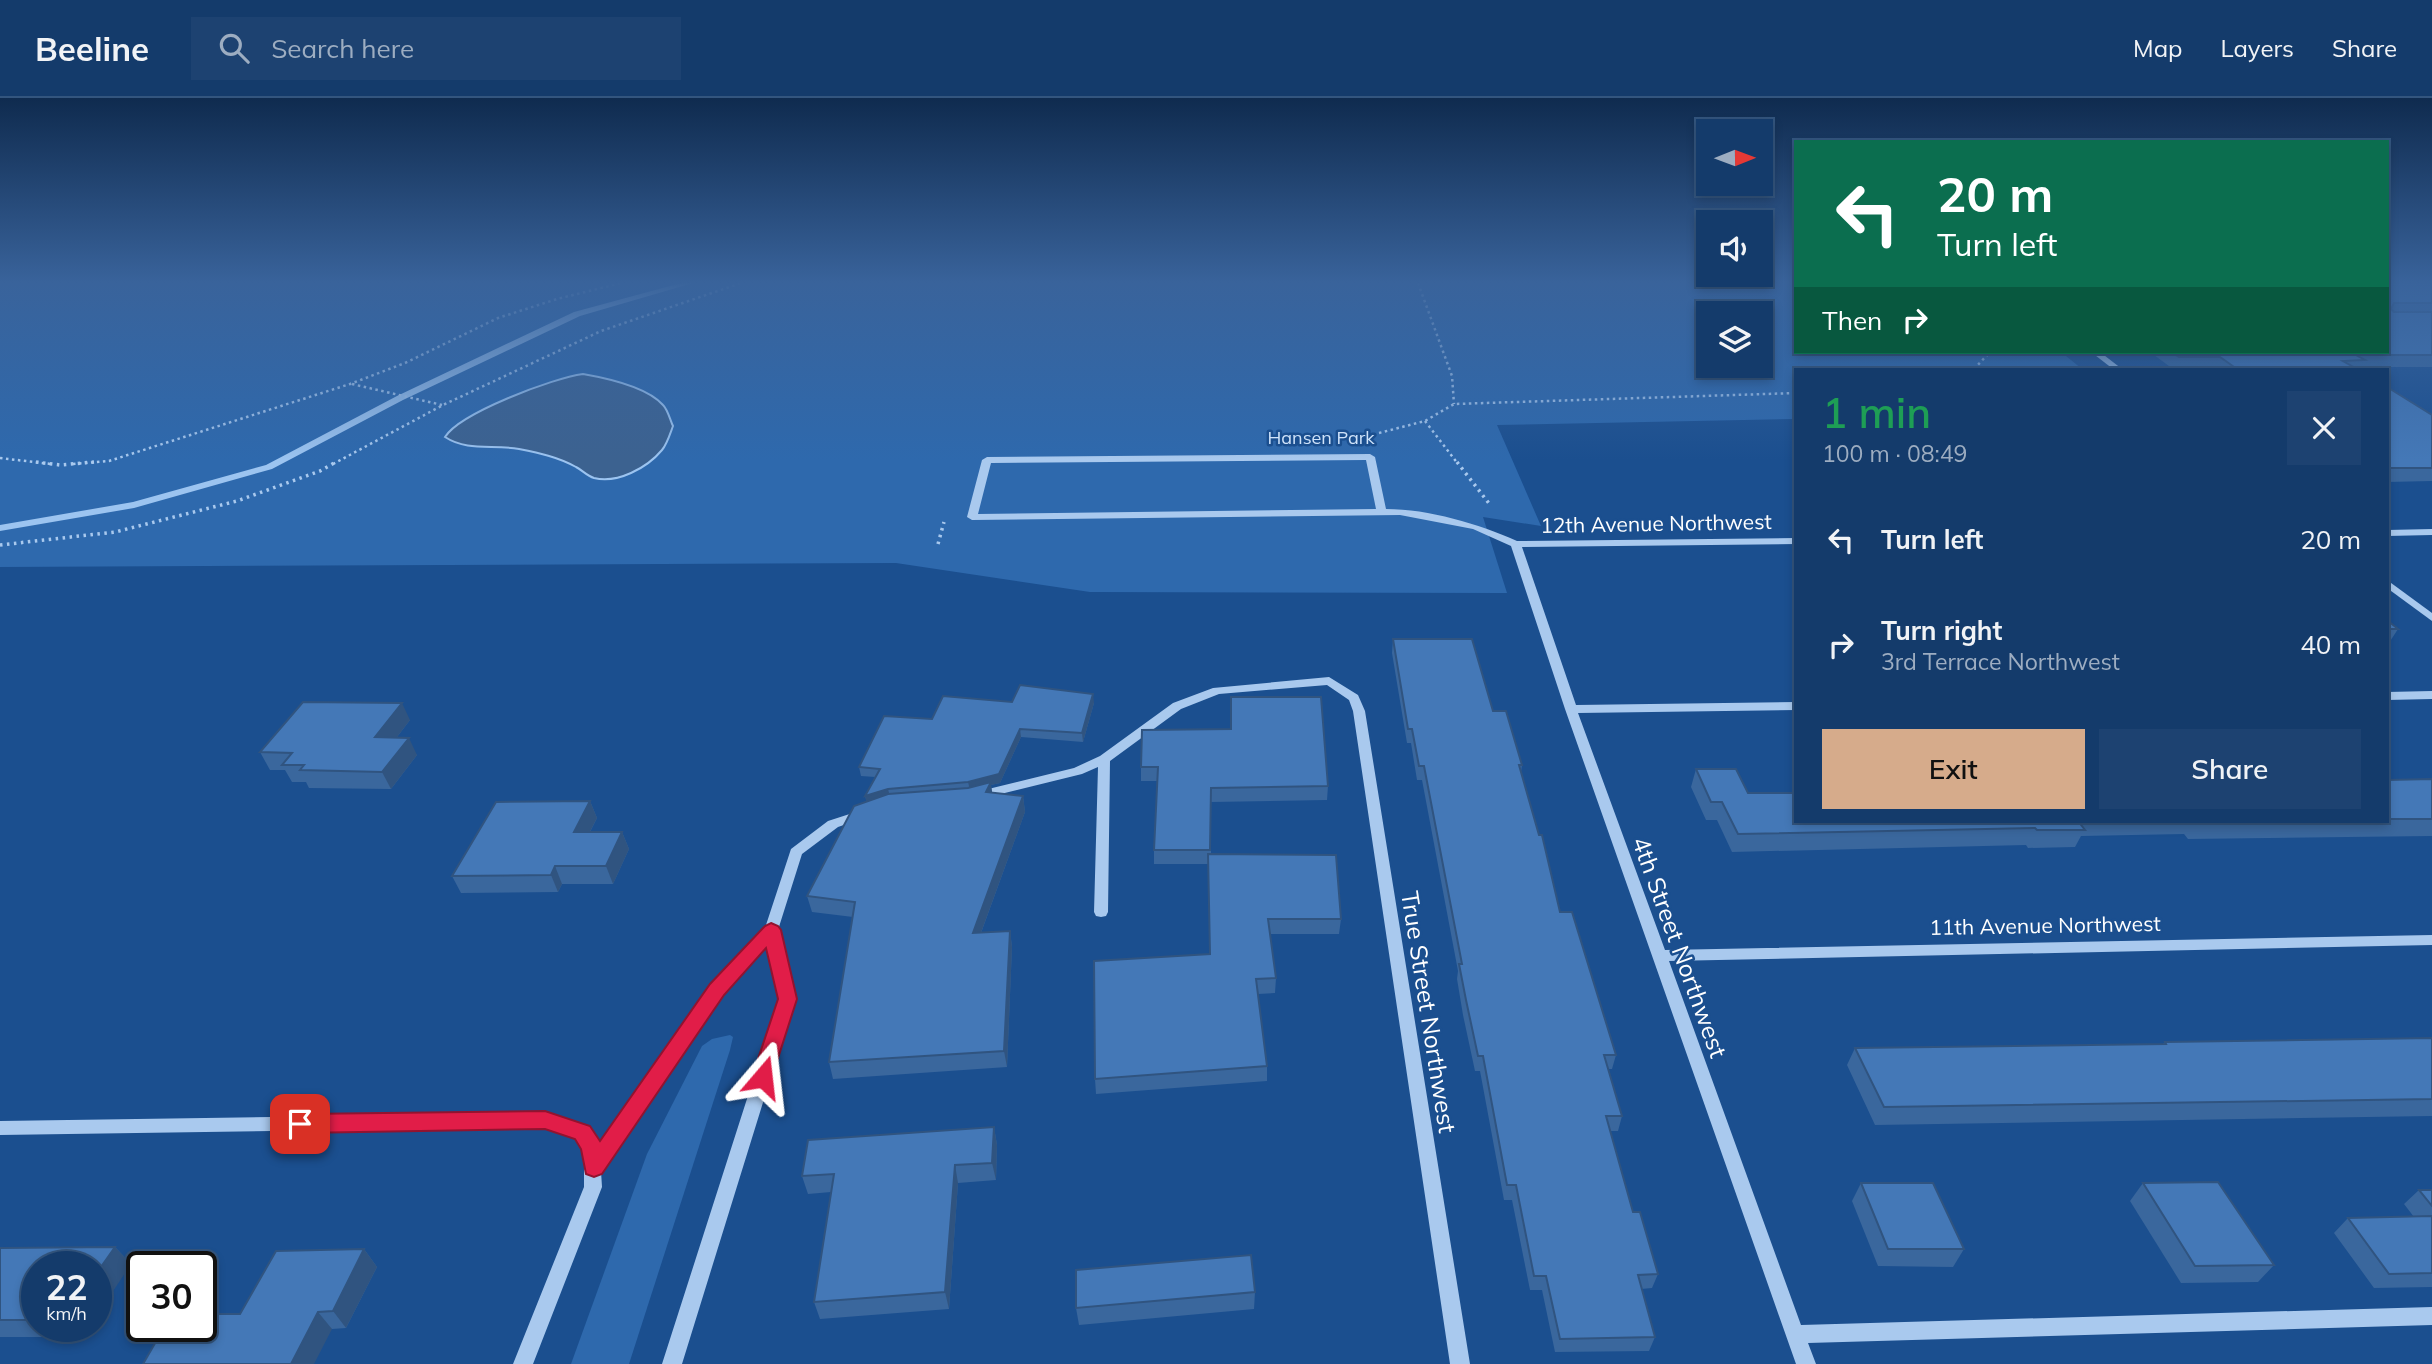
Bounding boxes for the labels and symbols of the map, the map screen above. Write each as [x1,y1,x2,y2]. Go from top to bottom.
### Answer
north arrow [1696,119,1773,196]
park label: Hansen Park [1268,426,1375,449]
street label: 12th Avenue Northwest [1540,508,1772,538]
street label: 4th Street Northwest [1626,832,1734,1062]
street label: True Street Northwest [1395,889,1463,1135]
street label: 11th Avenue Northwest [1929,910,2161,940]
position arrow [726,1040,800,1114]
pin [270,1094,330,1154]
speed limit sign: 30 [126,1251,217,1342]

